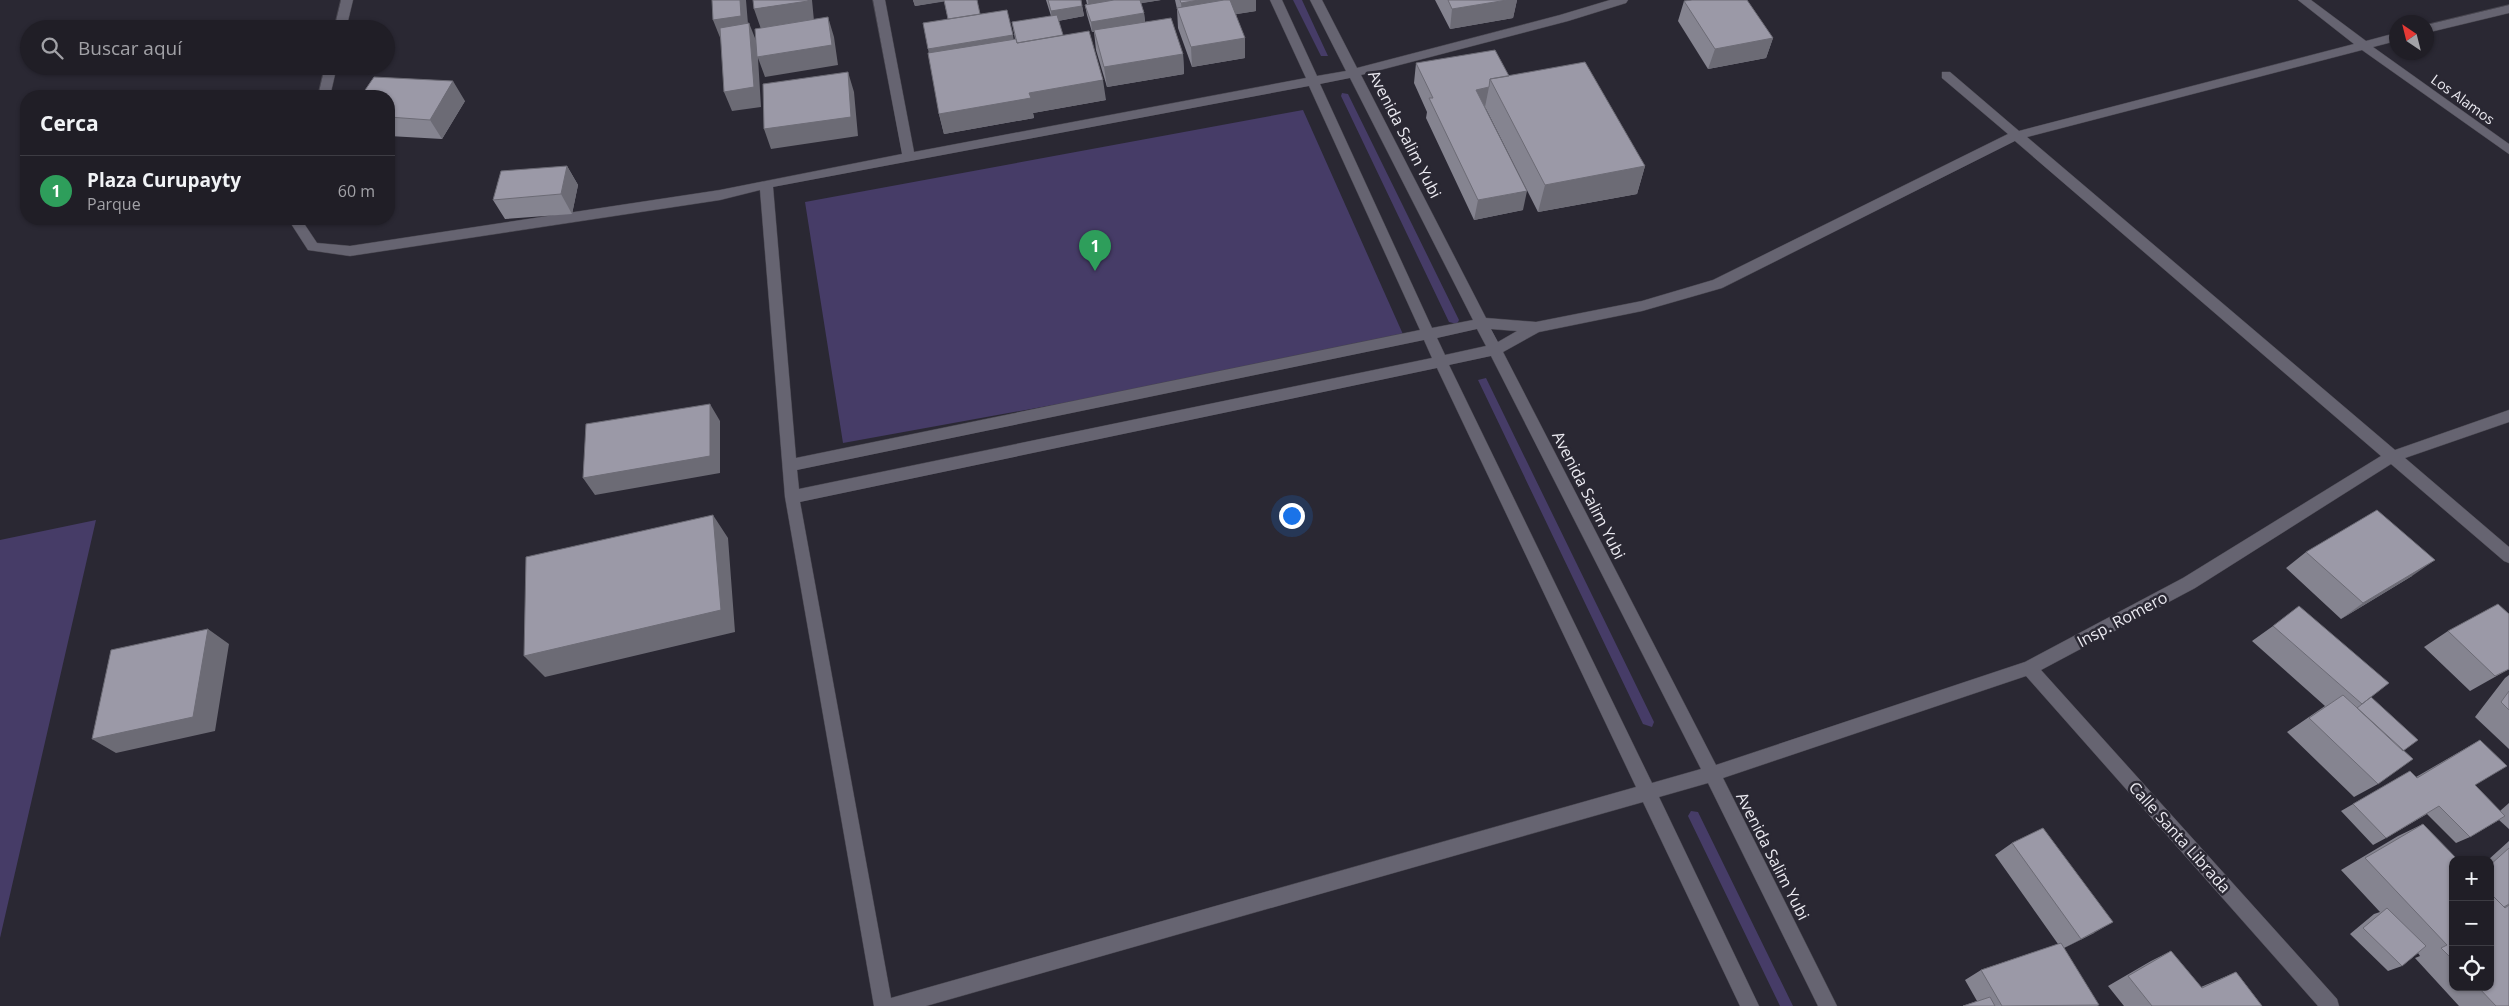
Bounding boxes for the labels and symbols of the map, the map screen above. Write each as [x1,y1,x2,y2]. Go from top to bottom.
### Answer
north arrow [2389,15,2434,60]
street label: Avenida Salim Yubi [1363,66,1447,202]
street label: Los Alamos [2427,69,2499,129]
pin: 1 [1079,230,1111,271]
street label: Avenida Salim Yubi [1547,427,1631,563]
your location [1279,503,1305,529]
street label: Insp. Romero [2073,586,2171,652]
street label: Calle Santa Librada [2124,777,2236,897]
street label: Avenida Salim Yubi [1731,788,1815,924]

